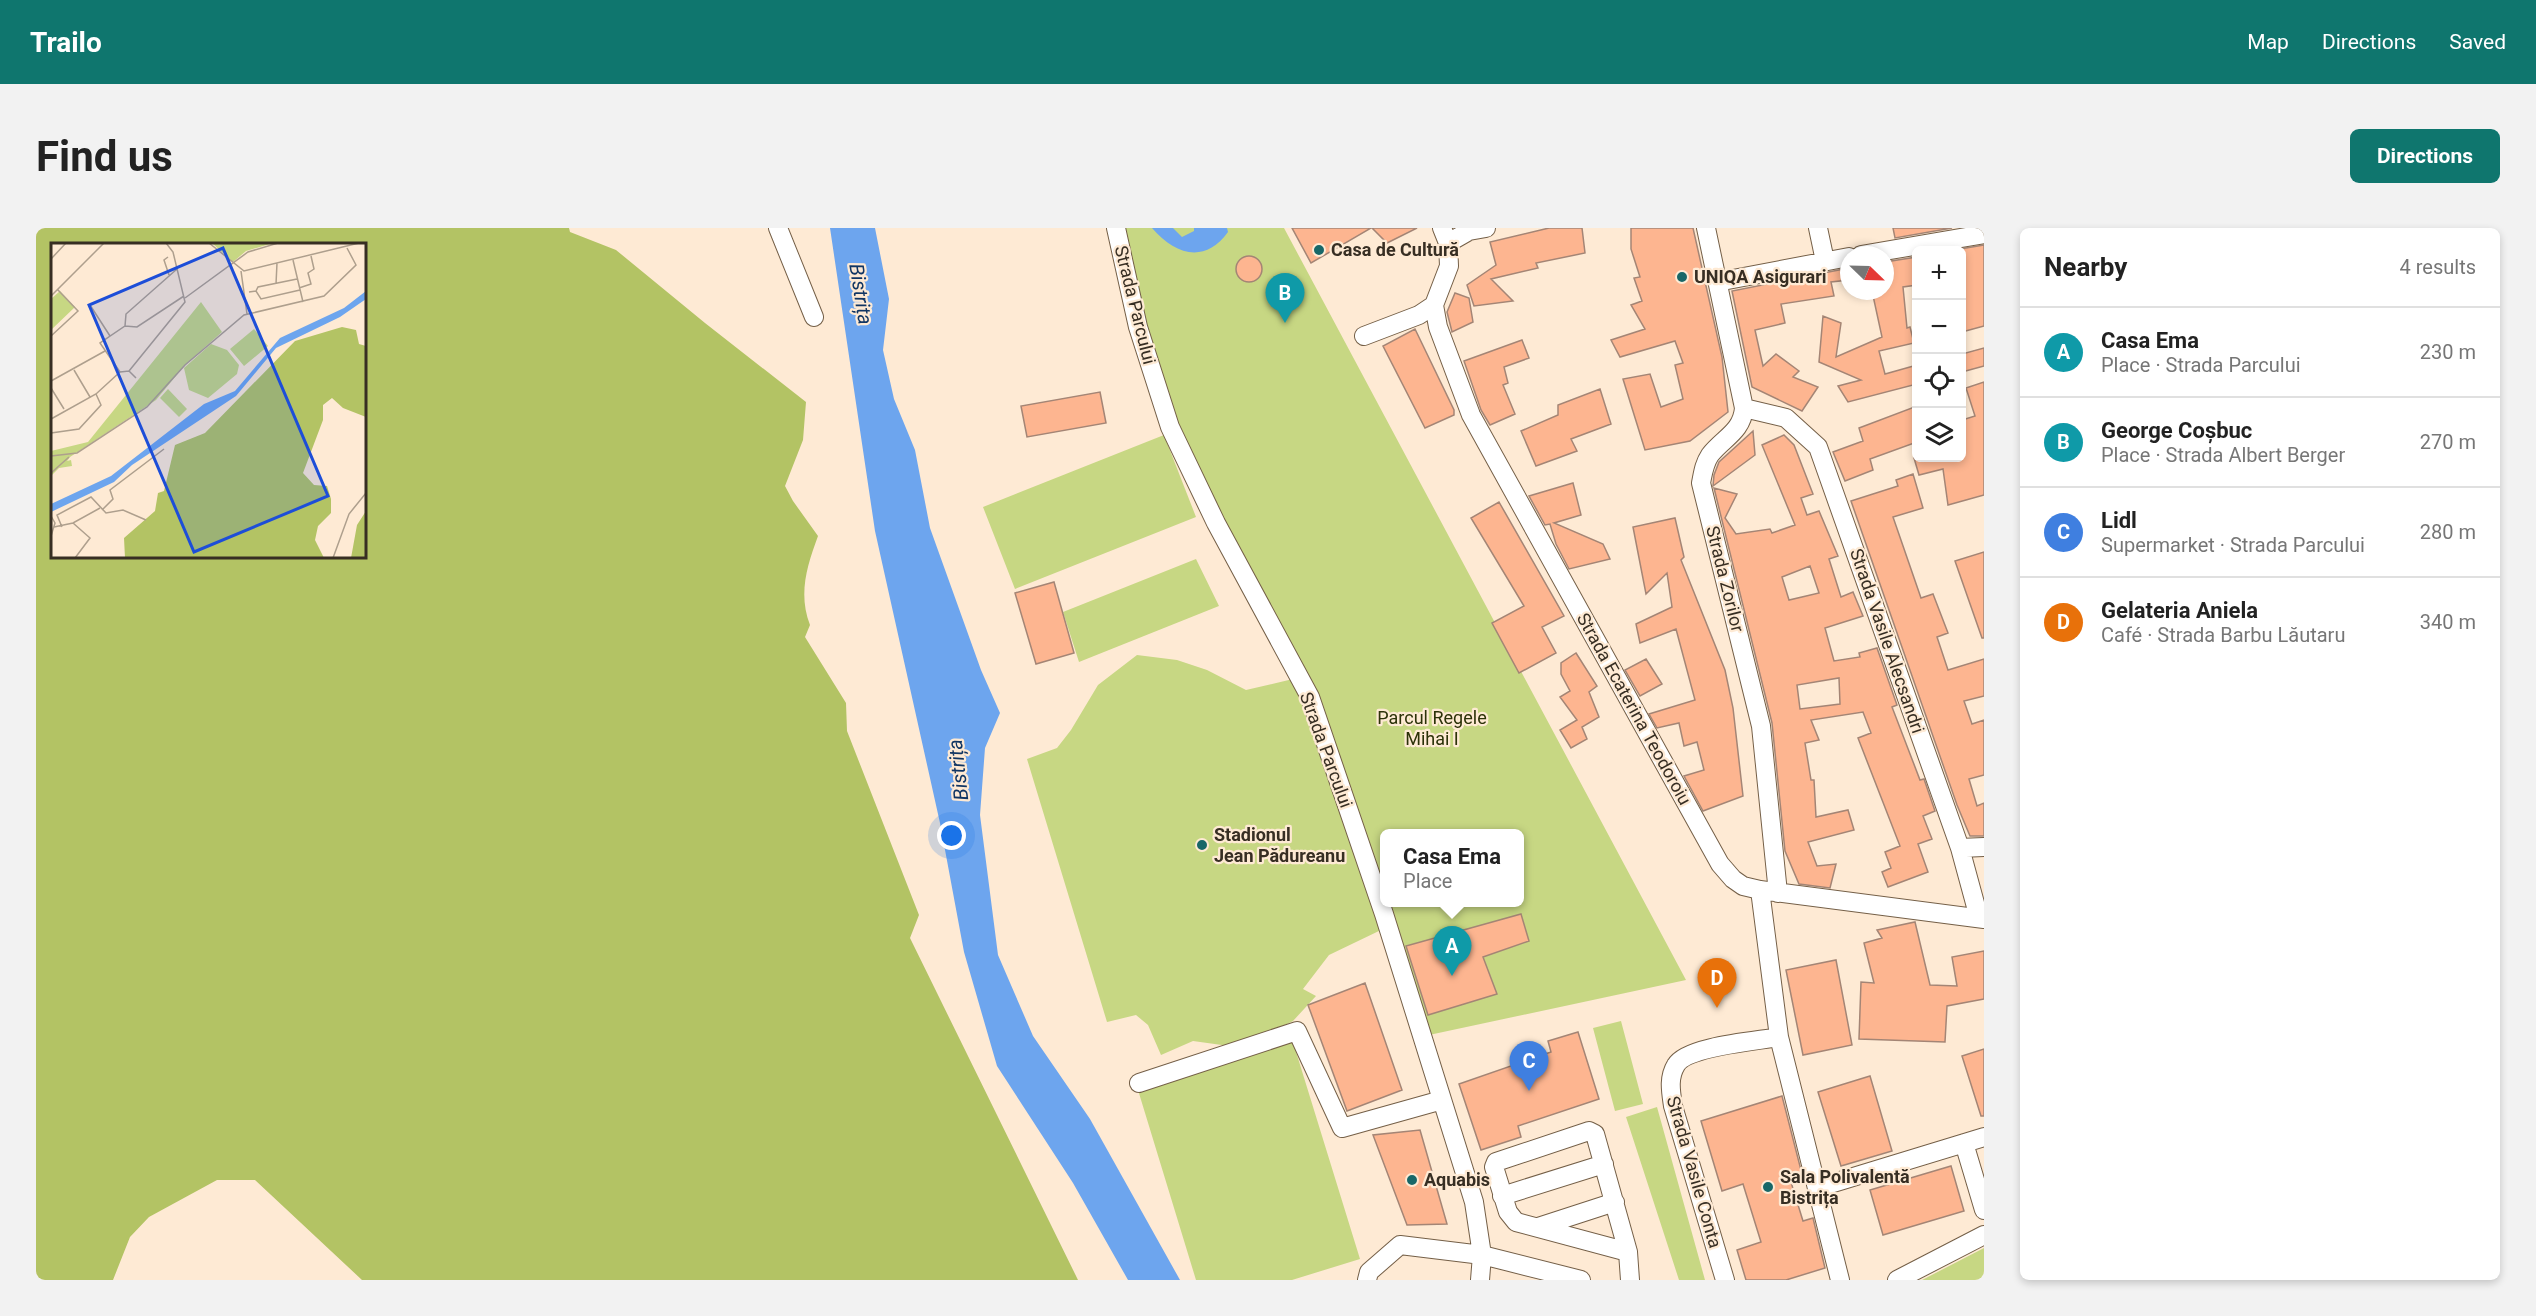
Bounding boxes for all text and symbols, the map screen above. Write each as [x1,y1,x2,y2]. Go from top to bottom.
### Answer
text: Trailo [30,26,102,59]
text: Map [2247,30,2289,54]
text: Directions [2322,30,2416,54]
text: Saved [2449,30,2506,54]
button: Directions [2350,129,2500,183]
text: Find us [36,132,173,181]
place label: Casa de Cultură [1331,239,1459,260]
inset map [51,243,366,558]
street label: Strada Parcului [1111,243,1160,366]
marker: Casa de Cultură [1312,243,1326,257]
north arrow [1840,246,1894,300]
map controls [1912,246,1966,462]
button: + [1912,246,1966,300]
text: Nearby [2044,252,2127,282]
text: 4 results [2400,255,2476,279]
water label: Bistrița [844,262,878,326]
place label: UNIQA Asigurari [1694,266,1827,287]
marker: UNIQA Asigurari [1675,270,1689,284]
pin: B [1266,274,1304,323]
button: − [1912,300,1966,354]
text: Casa Ema [2101,328,2199,353]
text: A [2057,340,2070,364]
text: 230 m [2420,340,2476,364]
text: Place · Strada Parcului [2101,353,2301,377]
button: locate [1912,354,1966,408]
button: layers [1912,408,1966,462]
text: George Coșbuc [2101,418,2252,443]
text: B [2057,430,2070,454]
text: 270 m [2420,430,2476,454]
text: Place · Strada Albert Berger [2101,443,2345,467]
text: Lidl [2101,508,2137,533]
text: C [2057,520,2070,544]
text: 280 m [2420,520,2476,544]
street label: Strada Zorilor [1702,524,1749,634]
text: Supermarket · Strada Parcului [2101,533,2365,557]
street label: Strada Vasile Alecsandri [1846,546,1929,736]
text: Gelateria Aniela [2101,598,2258,623]
street label: Strada Ecaterina Teodoroiu [1573,609,1696,808]
text: D [2057,610,2070,634]
text: 340 m [2420,610,2476,634]
text: Café · Strada Barbu Lăutaru [2101,623,2345,647]
street label: Strada Parcului [1296,689,1357,811]
park label: Parcul Regele Mihai I [1377,707,1487,749]
water label: Bistrița [943,738,973,802]
your location [937,821,966,850]
place label: Stadionul Jean Pădureanu [1214,824,1345,866]
popup [1380,829,1524,907]
marker: Stadionul Jean Pădureanu [1195,838,1209,852]
text: Casa Ema [1403,844,1501,869]
text: Place [1403,869,1452,893]
pin: A [1432,926,1472,976]
pin: D [1698,958,1736,1008]
pin: C [1510,1042,1548,1091]
street label: Strada Vasile Conta [1663,1093,1726,1250]
place label: Sala Polivalentă Bistrița [1780,1166,1910,1209]
place label: Aquabis [1424,1169,1490,1190]
marker: Aquabis [1405,1173,1419,1187]
marker: Sala Polivalentă Bistrița [1761,1180,1775,1194]

